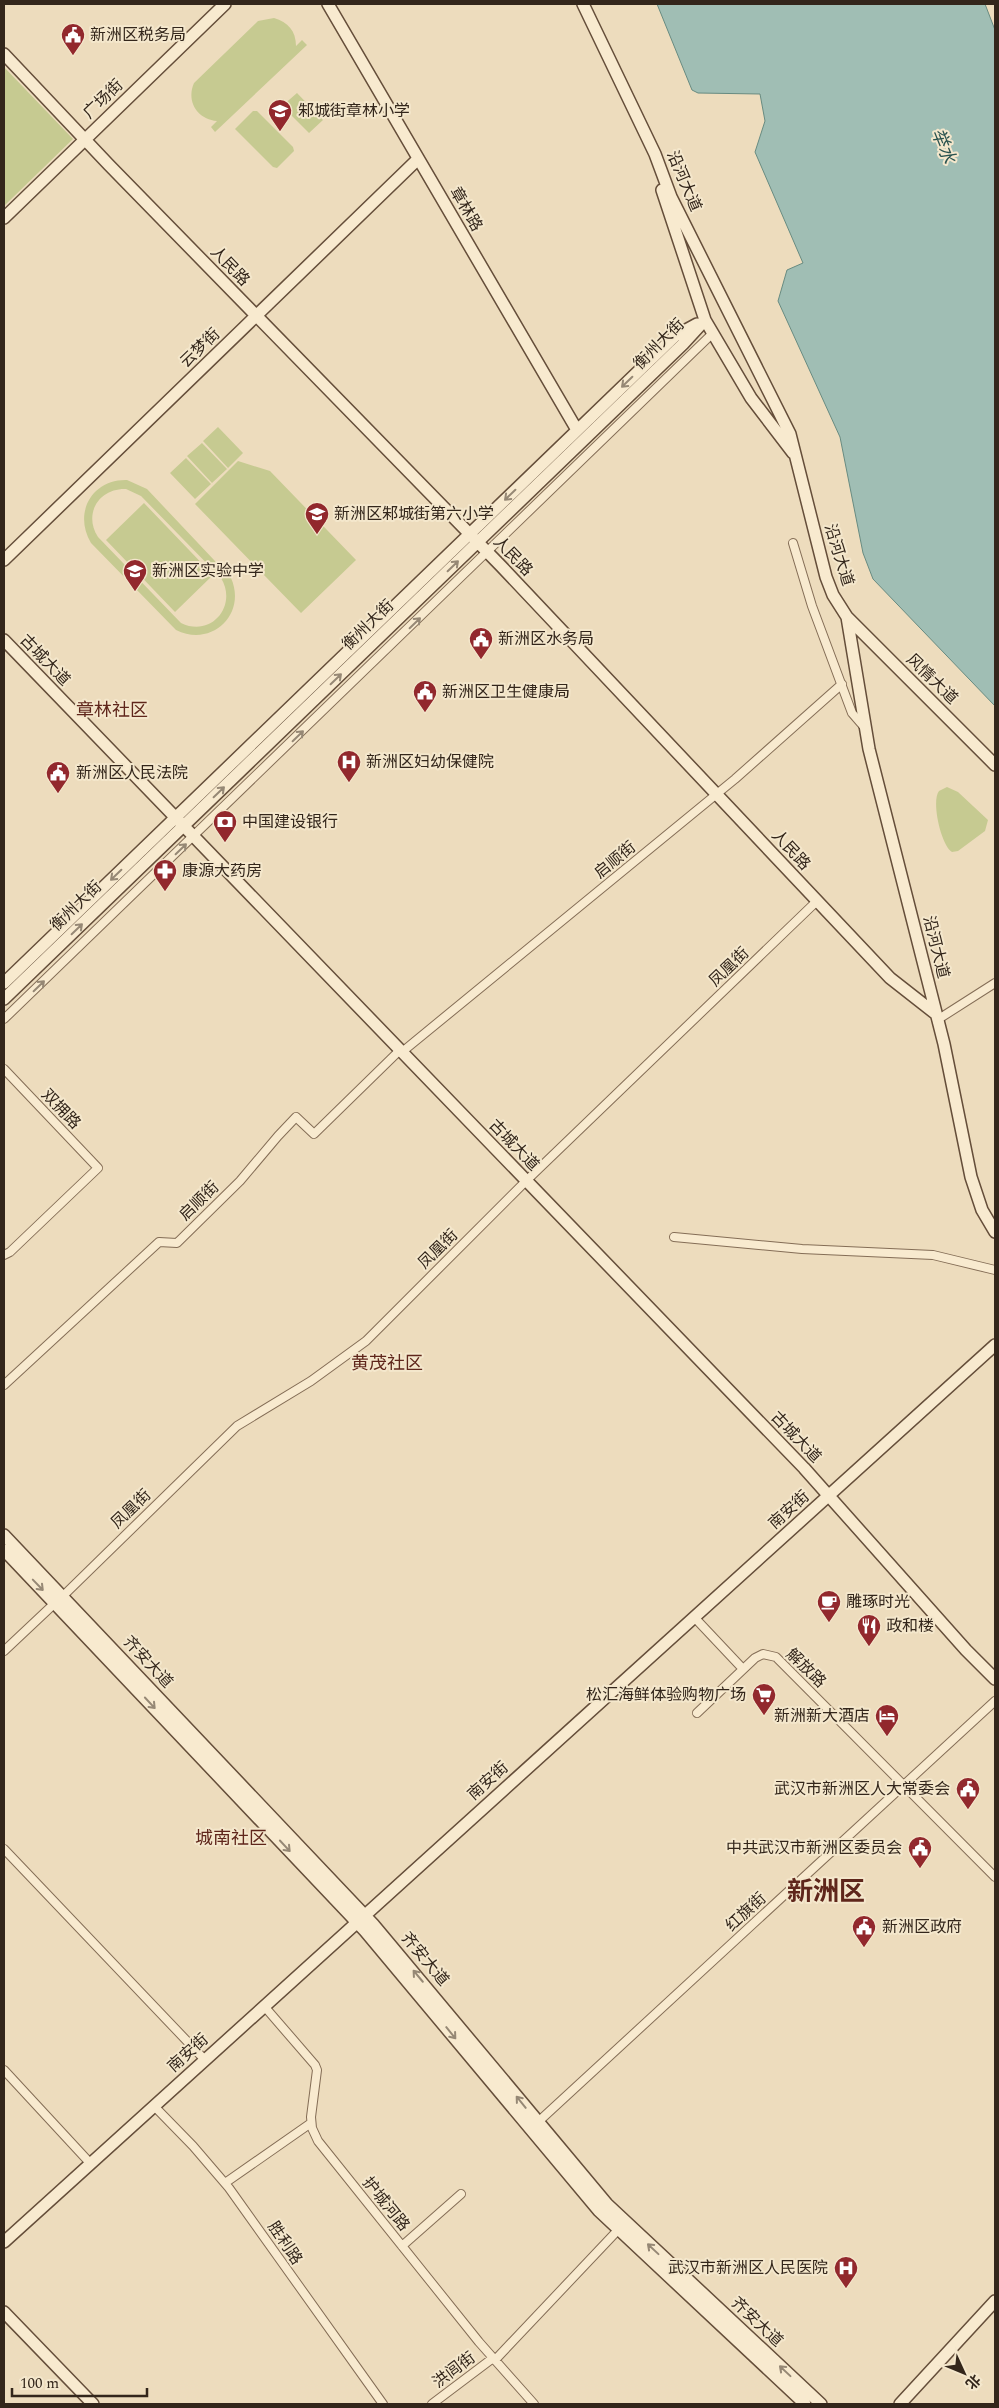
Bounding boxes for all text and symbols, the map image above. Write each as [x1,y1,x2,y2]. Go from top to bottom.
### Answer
public building icon: 新洲区税务局 [60,22,86,56]
place label: 新洲区税务局 [90,23,186,47]
street label: 广场街 [77,74,129,124]
school or university icon: 邾城街章林小学 [267,98,293,132]
place label: 邾城街章林小学 [298,99,410,123]
water label: 举水 [924,124,963,169]
street label: 沿河大道 [660,147,708,215]
street label: 章林路 [444,182,488,236]
street label: 人民路 [205,240,255,292]
street label: 衡州大街 [628,313,690,375]
street label: 云梦街 [174,323,226,373]
one-way arrow [621,376,633,388]
one-way arrow [503,489,516,501]
school or university icon: 新洲区邾城街第六小学 [304,501,330,535]
place label: 新洲区邾城街第六小学 [334,502,494,526]
street label: 沿河大道 [818,521,860,589]
street label: 人民路 [488,530,538,582]
school or university icon: 新洲区实验中学 [122,558,148,592]
place label: 新洲区实验中学 [152,559,264,583]
one-way arrow [446,560,459,572]
street label: 衡州大街 [337,594,399,656]
one-way arrow [409,617,421,629]
public building icon: 新洲区水务局 [468,626,494,660]
place label: 新洲区水务局 [498,627,594,651]
street label: 古城大道 [14,629,76,691]
street label: 风情大道 [901,648,963,710]
one-way arrow [329,673,342,685]
public building icon: 新洲区卫生健康局 [412,679,438,713]
place label: 新洲区卫生健康局 [442,680,570,704]
district label: 章林社区 [76,697,148,724]
one-way arrow [292,730,304,742]
hospital icon: 新洲区妇幼保健院 [336,749,362,783]
place label: 新洲区妇幼保健院 [366,750,494,774]
public building icon: 新洲区人民法院 [45,760,71,794]
place label: 新洲区人民法院 [76,761,188,785]
one-way arrow [212,786,224,798]
bank icon: 中国建设银行 [212,809,238,843]
place label: 中国建设银行 [242,810,338,834]
street label: 人民路 [766,824,816,876]
street label: 启顺街 [589,836,641,884]
one-way arrow [175,843,187,855]
pharmacy icon: 康源大药房 [152,858,178,892]
place label: 康源大药房 [182,859,262,883]
one-way arrow [109,869,122,881]
street label: 衡州大街 [45,875,107,937]
street label: 沿河大道 [917,913,955,981]
one-way arrow [70,923,83,935]
street label: 凤凰街 [703,942,755,992]
one-way arrow [33,980,45,992]
street label: 双拥路 [36,1083,86,1135]
street label: 古城大道 [483,1114,545,1176]
street label: 启顺街 [173,1176,225,1226]
street label: 凤凰街 [413,1224,463,1274]
district label: 黄茂社区 [351,1350,423,1377]
street label: 古城大道 [765,1406,827,1468]
street label: 凤凰街 [105,1484,157,1534]
street label: 南安街 [763,1485,815,1535]
one-way arrow [31,1579,43,1591]
cafe icon: 雕琢时光 [816,1589,842,1623]
place label: 雕琢时光 [846,1590,910,1614]
restaurant icon: 政和楼 [856,1613,882,1647]
place label: 政和楼 [886,1614,934,1638]
street label: 齐安大道 [117,1630,179,1694]
street label: 解放路 [780,1643,832,1693]
supermarket icon: 松汇海鲜体验购物广场 [751,1682,777,1716]
place label: 松汇海鲜体验购物广场 [586,1683,746,1707]
one-way arrow [144,1697,156,1709]
hotel icon: 新洲新大酒店 [874,1703,900,1737]
place label: 新洲新大酒店 [774,1704,870,1728]
street label: 南安街 [462,1756,514,1806]
public building icon: 武汉市新洲区人大常委会 [955,1776,981,1810]
place label: 武汉市新洲区人大常委会 [774,1777,950,1801]
district label: 城南社区 [195,1825,267,1852]
public building icon: 中共武汉市新洲区委员会 [907,1835,933,1869]
place label: 中共武汉市新洲区委员会 [726,1836,902,1860]
one-way arrow [279,1840,291,1852]
district label: 新洲区 [787,1872,865,1912]
street label: 红旗街 [720,1887,772,1937]
public building icon: 新洲区政府 [851,1914,877,1948]
place label: 新洲区政府 [882,1915,962,1939]
street label: 齐安大道 [395,1927,455,1991]
one-way arrow [413,1970,424,1983]
one-way arrow [446,2026,457,2039]
street label: 南安街 [162,2028,214,2078]
one-way arrow [516,2096,527,2109]
street label: 护城河路 [357,2172,415,2236]
street label: 胜利路 [262,2216,308,2270]
one-way arrow [646,2243,659,2255]
hospital icon: 武汉市新洲区人民医院 [833,2255,859,2289]
place label: 武汉市新洲区人民医院 [668,2256,828,2280]
street label: 齐安大道 [725,2291,789,2353]
street label: 洪闾街 [428,2346,480,2394]
north arrow [939,2348,989,2398]
one-way arrow [779,2365,792,2376]
scale bar [12,2366,148,2398]
text: 北 [961,2369,985,2394]
text: 100 m [20,2372,59,2395]

